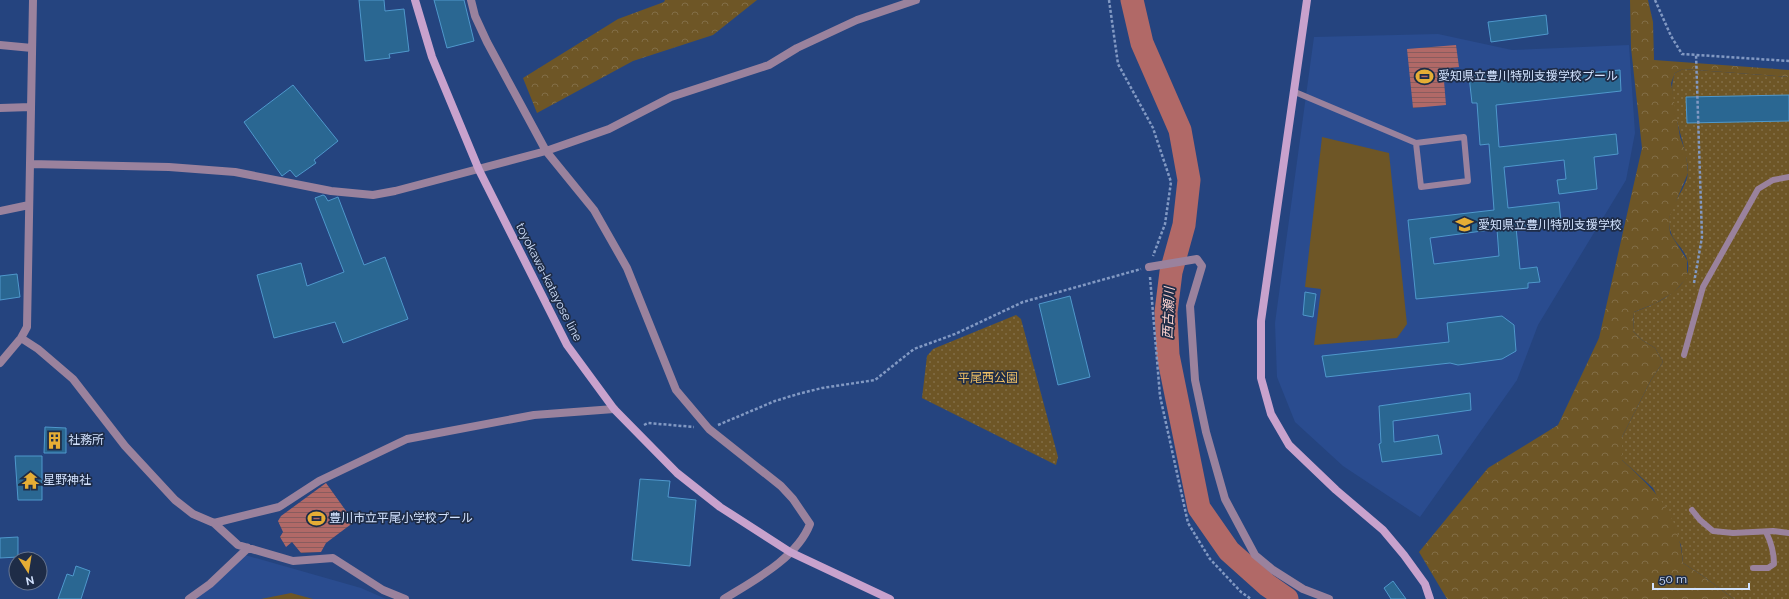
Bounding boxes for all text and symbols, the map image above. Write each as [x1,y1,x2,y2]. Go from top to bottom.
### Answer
sports icon: 愛知県立豊川特別支援学校プール [1415,66,1435,86]
place label: 愛知県立豊川特別支援学校プール [1438,69,1618,83]
school or university icon: 愛知県立豊川特別支援学校 [1455,215,1475,235]
place label: 愛知県立豊川特別支援学校 [1478,218,1622,232]
street label: toyokawa-katayose line [513,221,585,343]
water label: 西古瀬川 [1160,285,1177,339]
park label: 平尾西公園 [958,371,1018,385]
building icon: 社務所 [45,430,65,450]
place label: 社務所 [68,433,104,447]
temple icon: 星野神社 [20,470,40,490]
place label: 星野神社 [43,473,91,487]
sports icon: 豊川市立平尾小学校プール [306,508,326,528]
place label: 豊川市立平尾小学校プール [329,511,473,525]
north arrow [8,551,48,591]
scale bar [1653,565,1749,591]
text: 50 m [1659,572,1687,586]
text: N [25,573,35,588]

